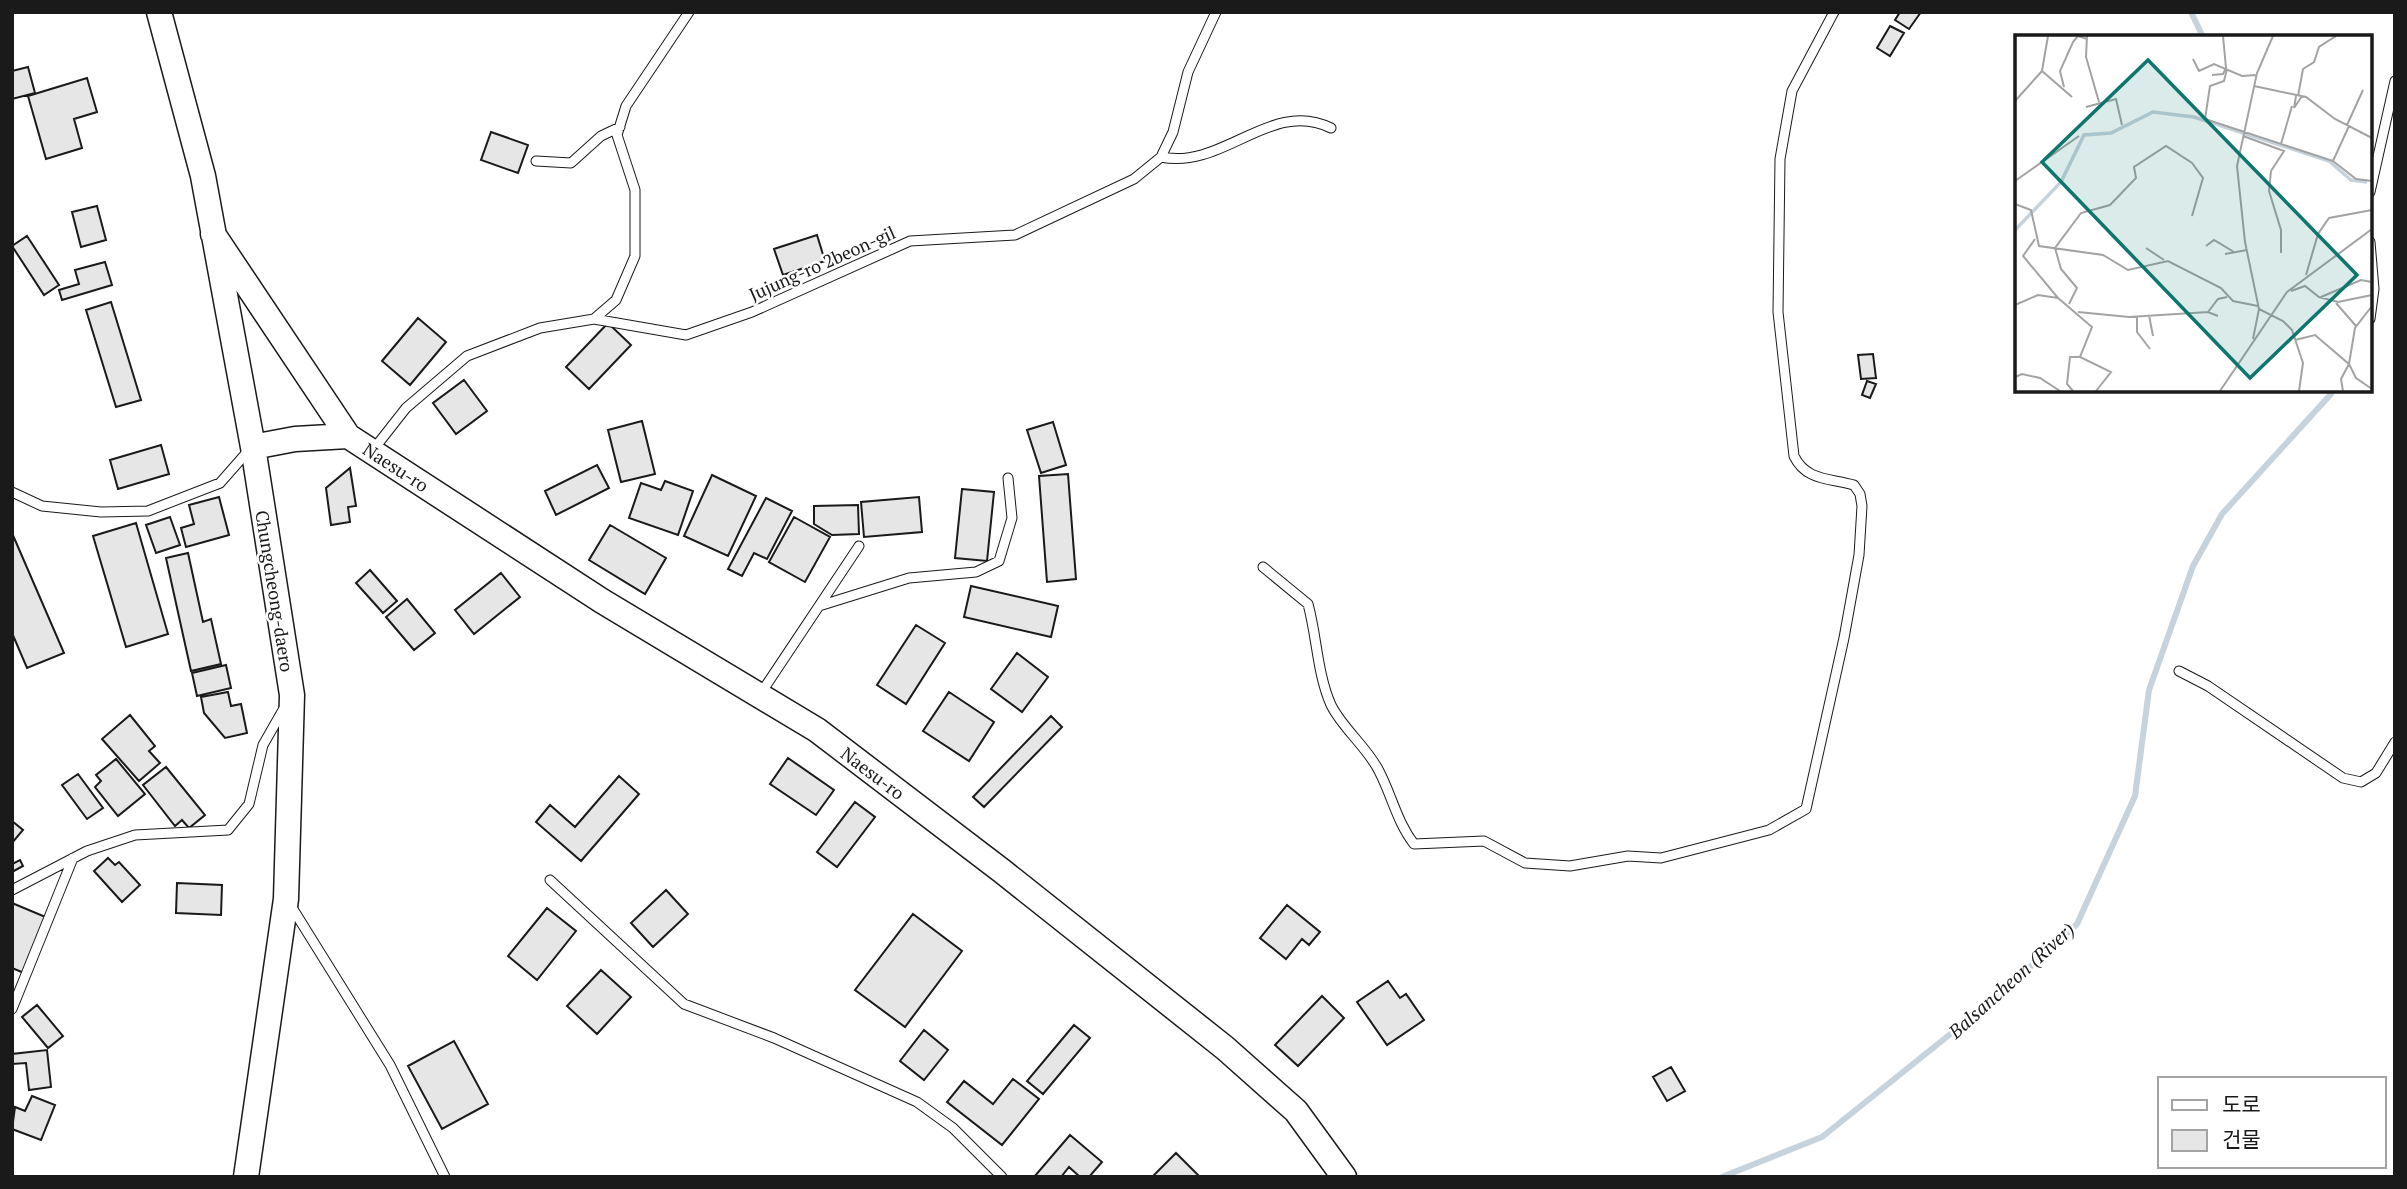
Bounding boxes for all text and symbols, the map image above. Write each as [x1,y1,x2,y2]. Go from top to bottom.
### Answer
inset map [2015,35,2372,392]
street label: Jujung-ro 2beon-gil [745,220,899,306]
street label: Naesu-ro [358,437,434,497]
street label: Chungcheong-daero [250,508,300,674]
street label: Naesu-ro [836,741,910,805]
water label: Balsancheon (River) [1942,917,2079,1044]
legend [2158,1077,2386,1168]
text: 도로 [2222,1090,2261,1118]
text: 건물 [2222,1125,2261,1153]

